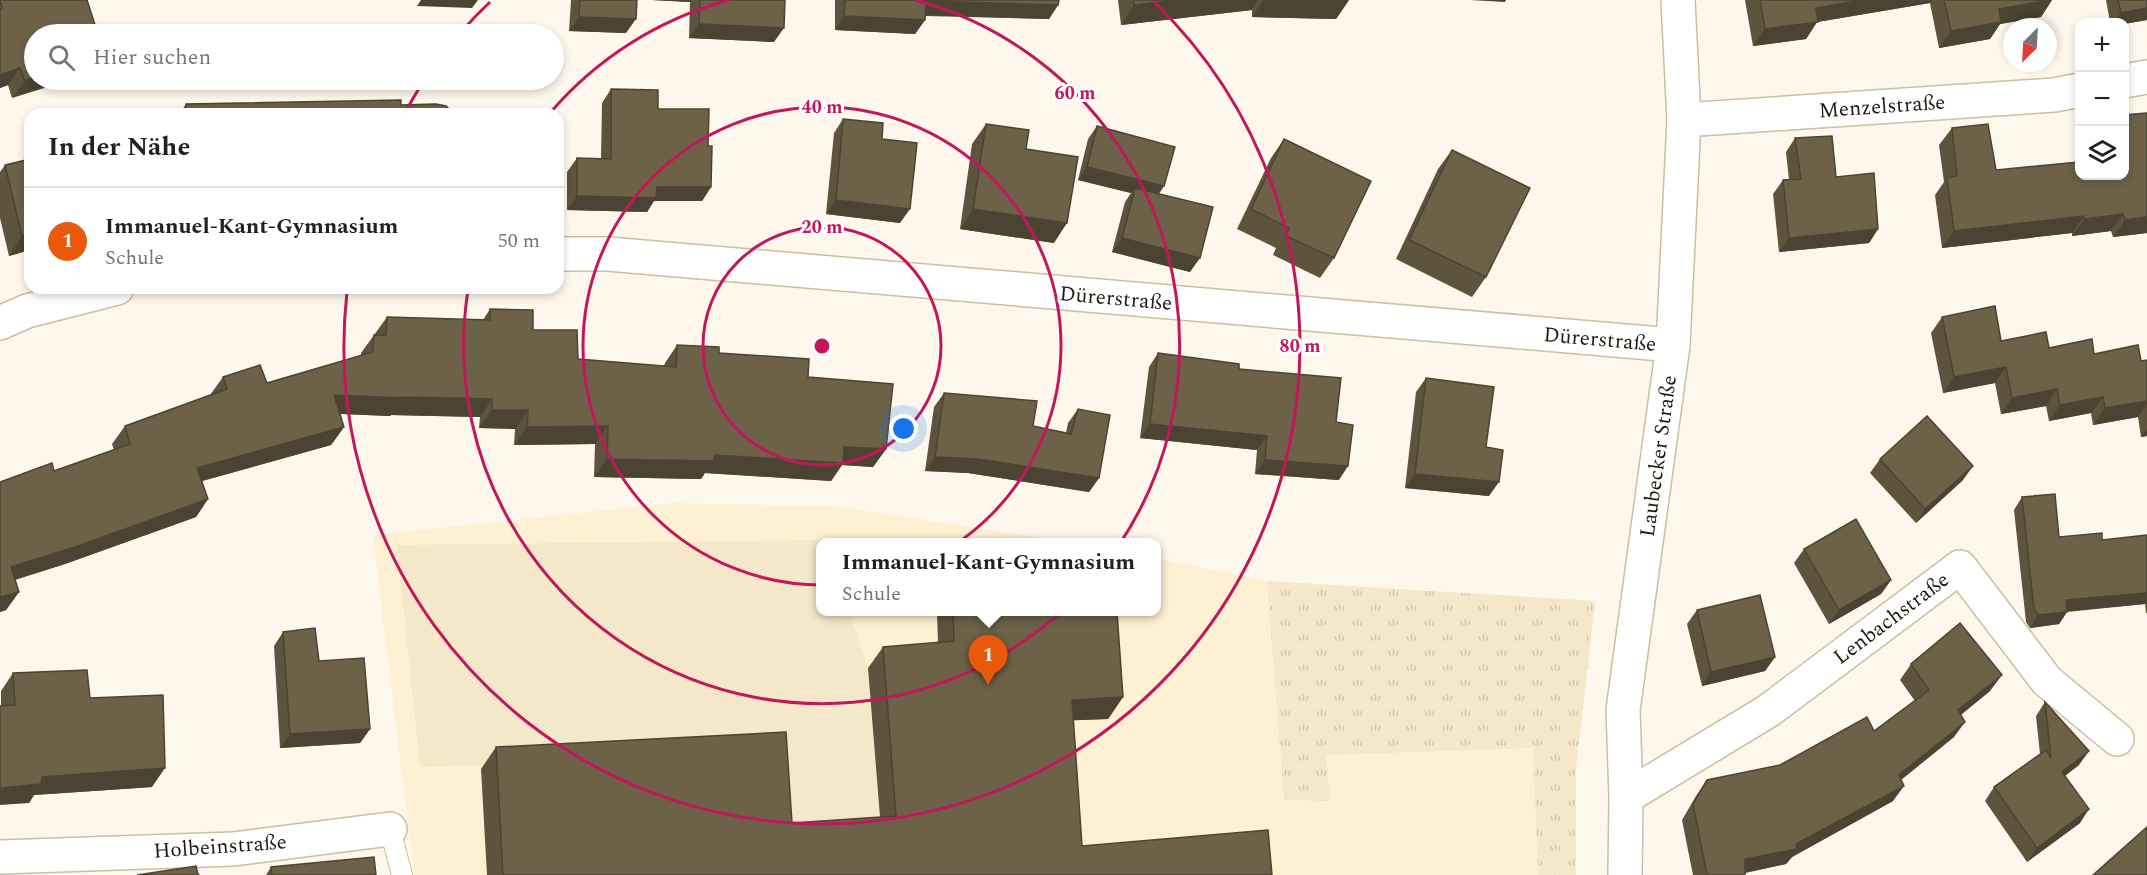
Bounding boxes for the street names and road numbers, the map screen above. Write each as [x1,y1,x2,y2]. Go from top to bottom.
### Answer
street label: Menzelstraße [1818,87,1946,127]
street label: Dürerstraße [1058,278,1174,320]
street label: Dürerstraße [1542,319,1658,361]
street label: Laubecker Straße [1632,373,1686,539]
street label: Lenbachstraße [1827,564,1956,673]
street label: Holbeinstraße [152,826,288,868]

